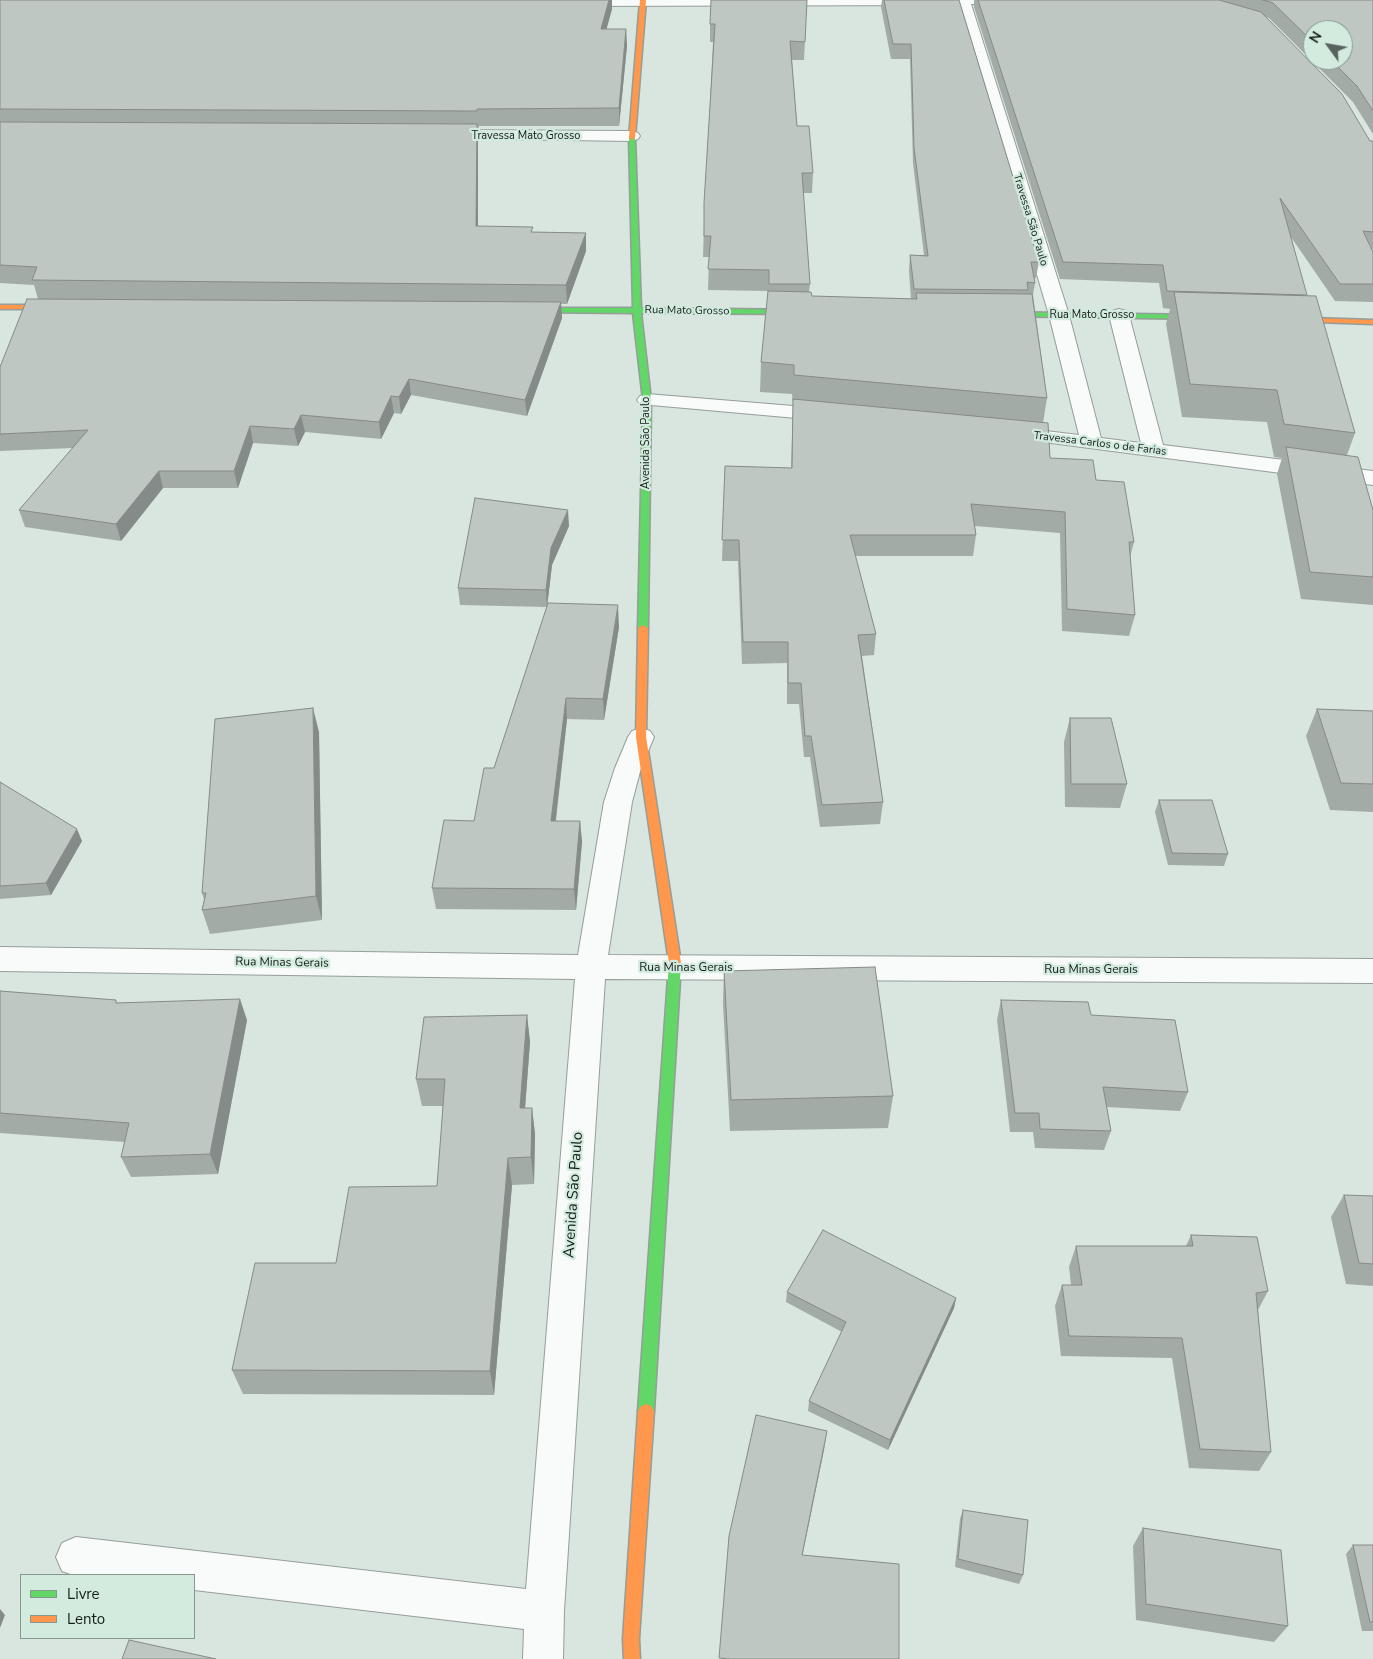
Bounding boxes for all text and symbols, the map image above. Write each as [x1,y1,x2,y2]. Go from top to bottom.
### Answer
north arrow [1303,20,1353,70]
text: N [1305,28,1327,47]
street label: Travessa Mato Grosso [472,129,580,143]
street label: Travessa São Paulo [1010,172,1050,268]
street label: Rua Mato Grosso [644,304,730,318]
street label: Rua Mato Grosso [1050,308,1134,322]
street label: Avenida São Paulo [639,397,653,489]
street label: Travessa Carlos o de Farias [1033,429,1167,459]
street label: Rua Minas Gerais [235,955,329,971]
street label: Rua Minas Gerais [639,961,733,975]
street label: Rua Minas Gerais [1044,963,1138,977]
street label: Avenida São Paulo [561,1131,587,1259]
legend [20,1574,195,1639]
text: Livre [67,1584,100,1604]
text: Lento [67,1609,105,1629]

